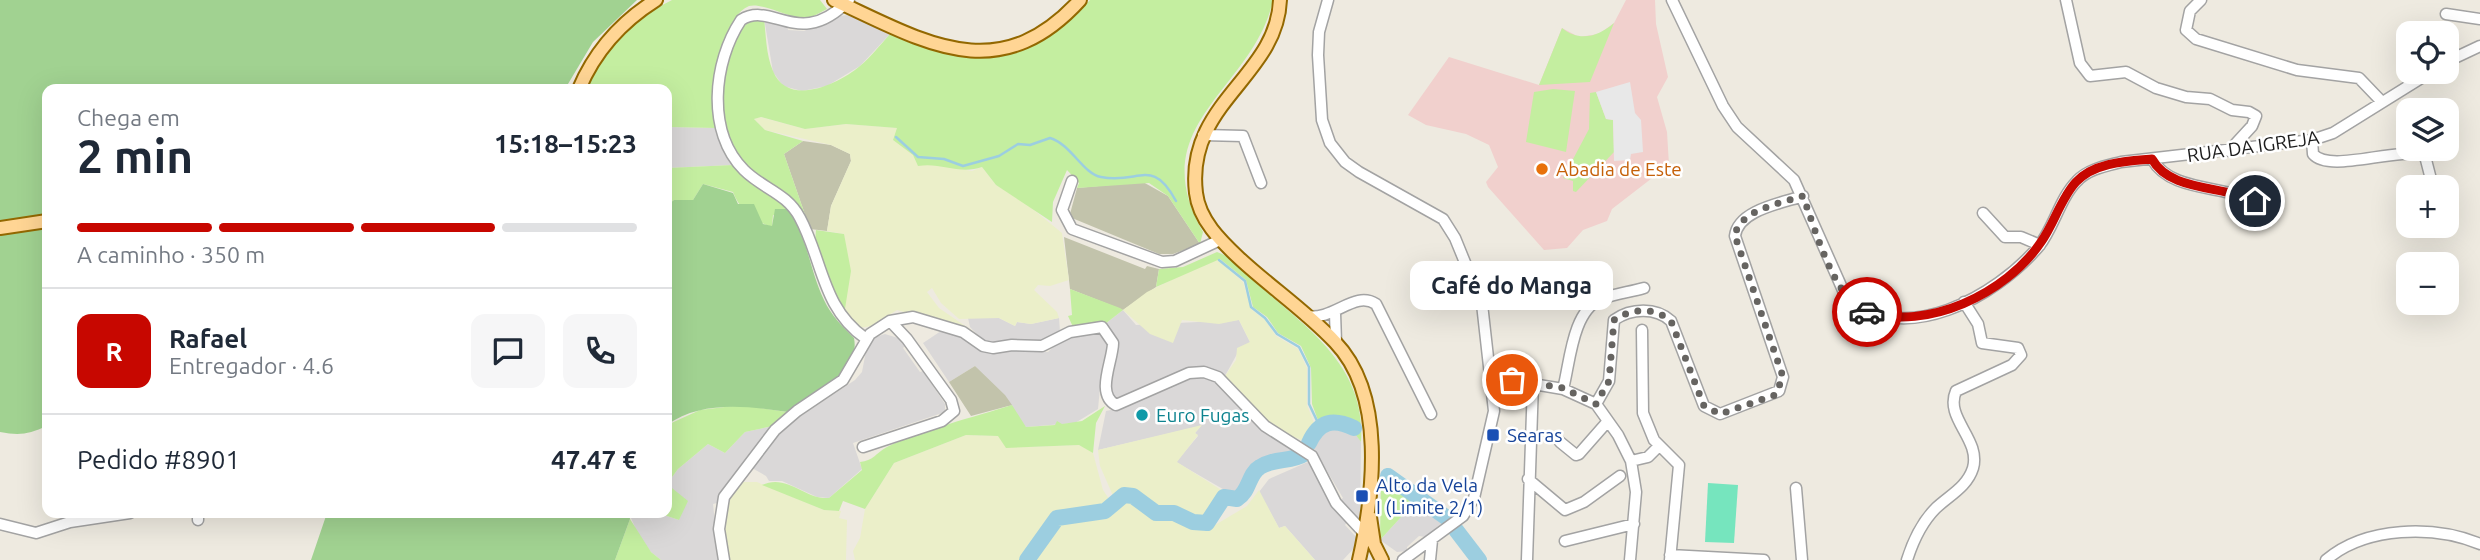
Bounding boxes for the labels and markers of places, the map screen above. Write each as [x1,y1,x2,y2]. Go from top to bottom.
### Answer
place label: Abadia de Este [1556,158,1682,180]
marker: Abadia de Este [1534,161,1550,177]
pin [2225,171,2285,231]
callout: Café do Manga [1410,261,1614,310]
pin [1482,350,1542,410]
place label: Euro Fugas [1156,404,1250,426]
marker: Euro Fugas [1134,407,1150,423]
place label: Searas [1507,424,1562,446]
marker: Searas [1485,427,1501,443]
place label: Alto da Vela I (Limite 2/1) [1376,474,1483,518]
marker: Alto da Vela I (Limite 2/1) [1354,488,1370,504]

